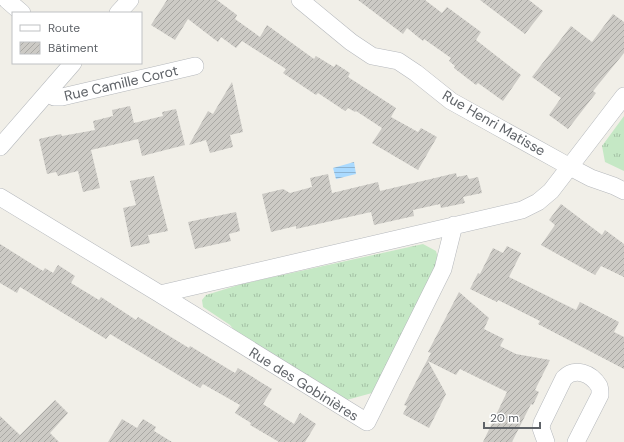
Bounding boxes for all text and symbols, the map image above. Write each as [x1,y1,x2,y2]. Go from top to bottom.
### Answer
legend [12,12,142,64]
text: Route [48,20,80,36]
text: Bâtiment [48,40,99,56]
street label: Rue Camille Corot [62,61,180,105]
street label: Rue Henri Matisse [439,86,549,160]
street label: Rue des Gobinières [246,343,362,425]
scale bar [484,404,540,430]
text: 20 m [490,410,519,426]

